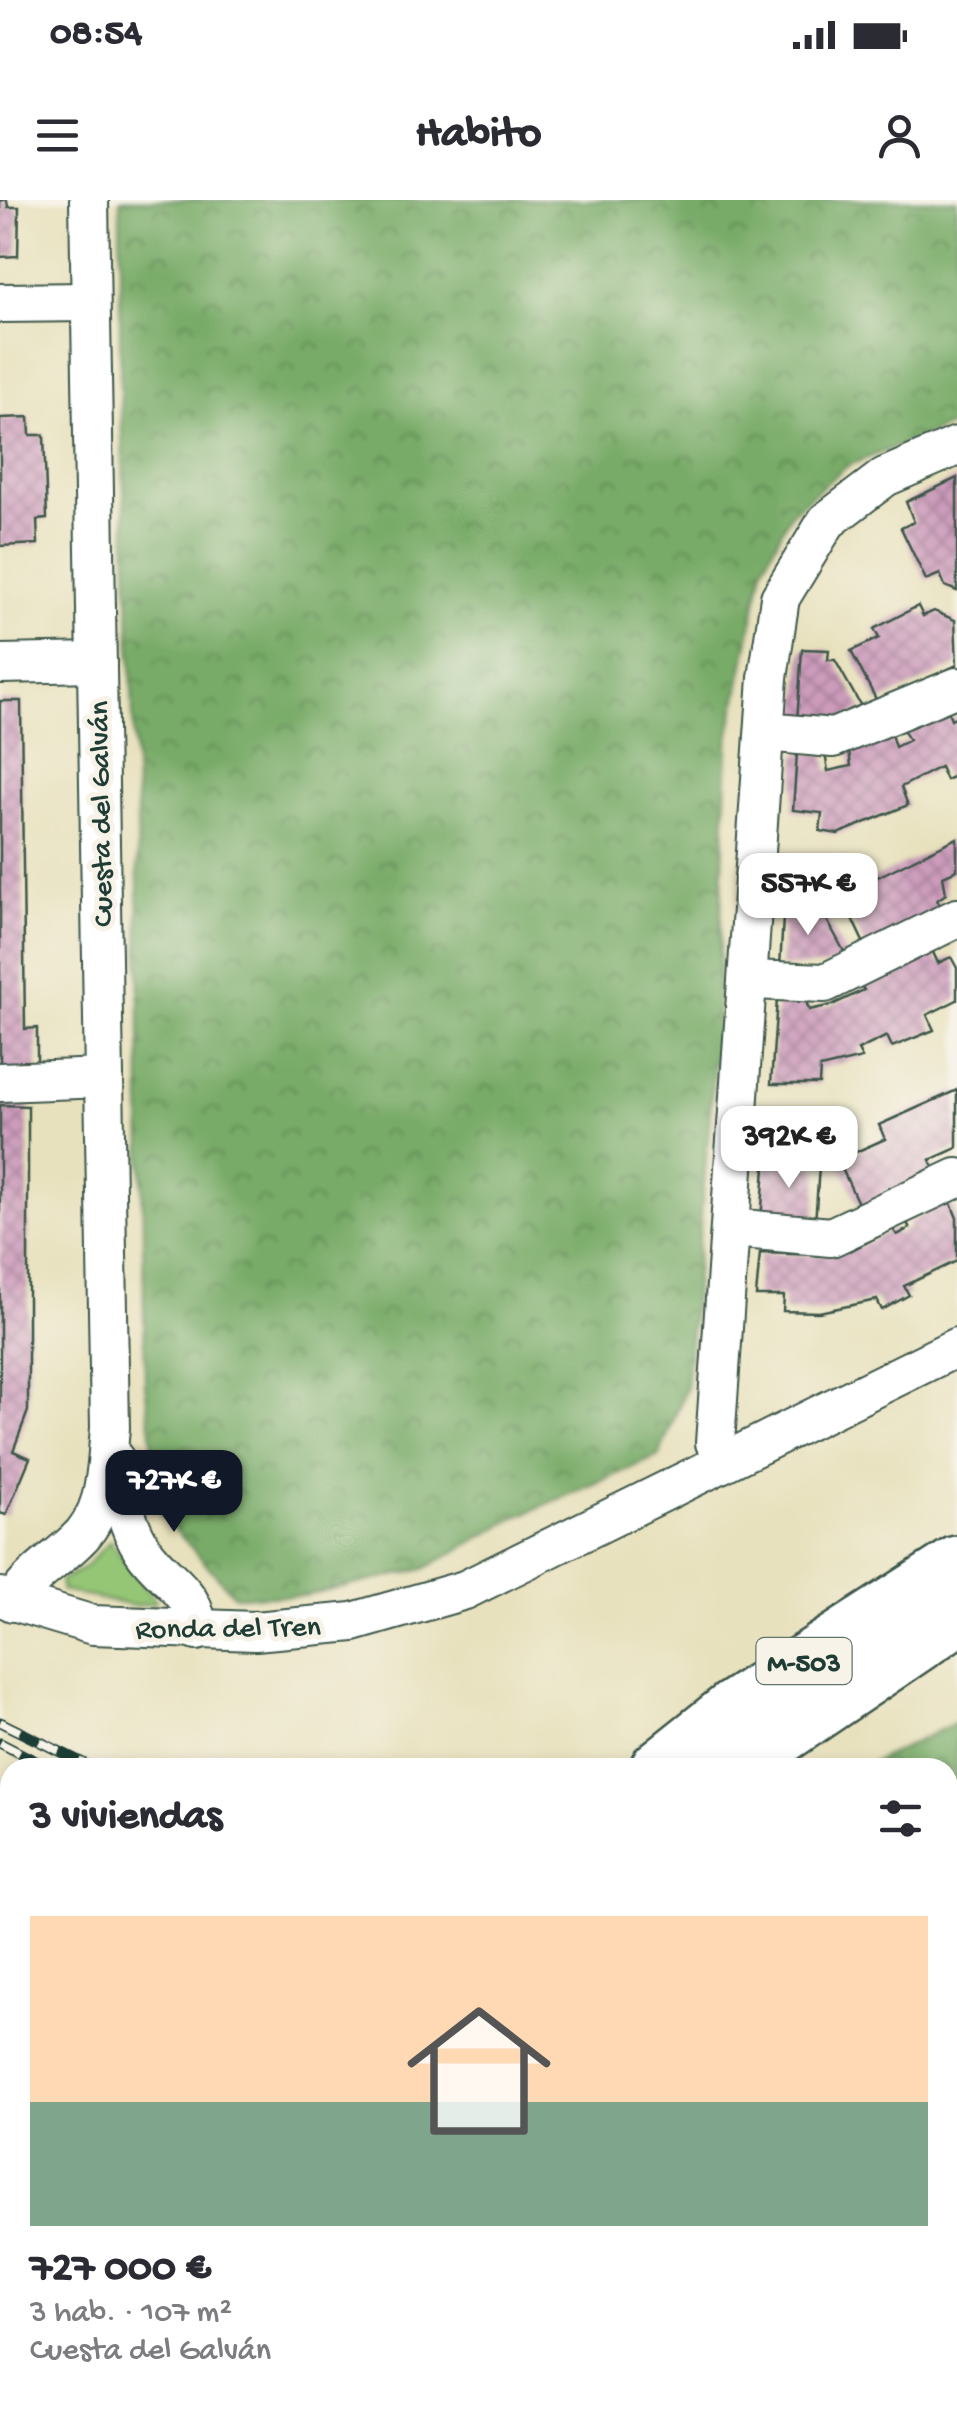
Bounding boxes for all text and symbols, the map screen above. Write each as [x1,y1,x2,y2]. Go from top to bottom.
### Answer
text: 08:54 [50,13,142,57]
icon: menu [30,108,85,163]
icon: person [872,108,927,163]
text: Habito [416,109,541,162]
street label: Cuesta del Galván [84,701,123,927]
pin: 557K € [727,853,889,938]
text: 557K € [761,866,855,904]
pin: 392K € [708,1106,870,1191]
text: 392K € [743,1119,835,1157]
pin: 727K € [93,1450,255,1535]
text: 727K € [127,1463,221,1501]
street label: Ronda del Tren [135,1611,321,1650]
road number: M-503 [756,1638,852,1684]
icon: filters [873,1791,928,1846]
text: 3 viviendas [30,1794,222,1843]
icon: home [389,1981,569,2161]
text: 727 000 € [30,2246,211,2295]
text: 3 hab. · 107 m² [30,2295,232,2333]
text: Cuesta del Galván [30,2333,271,2371]

